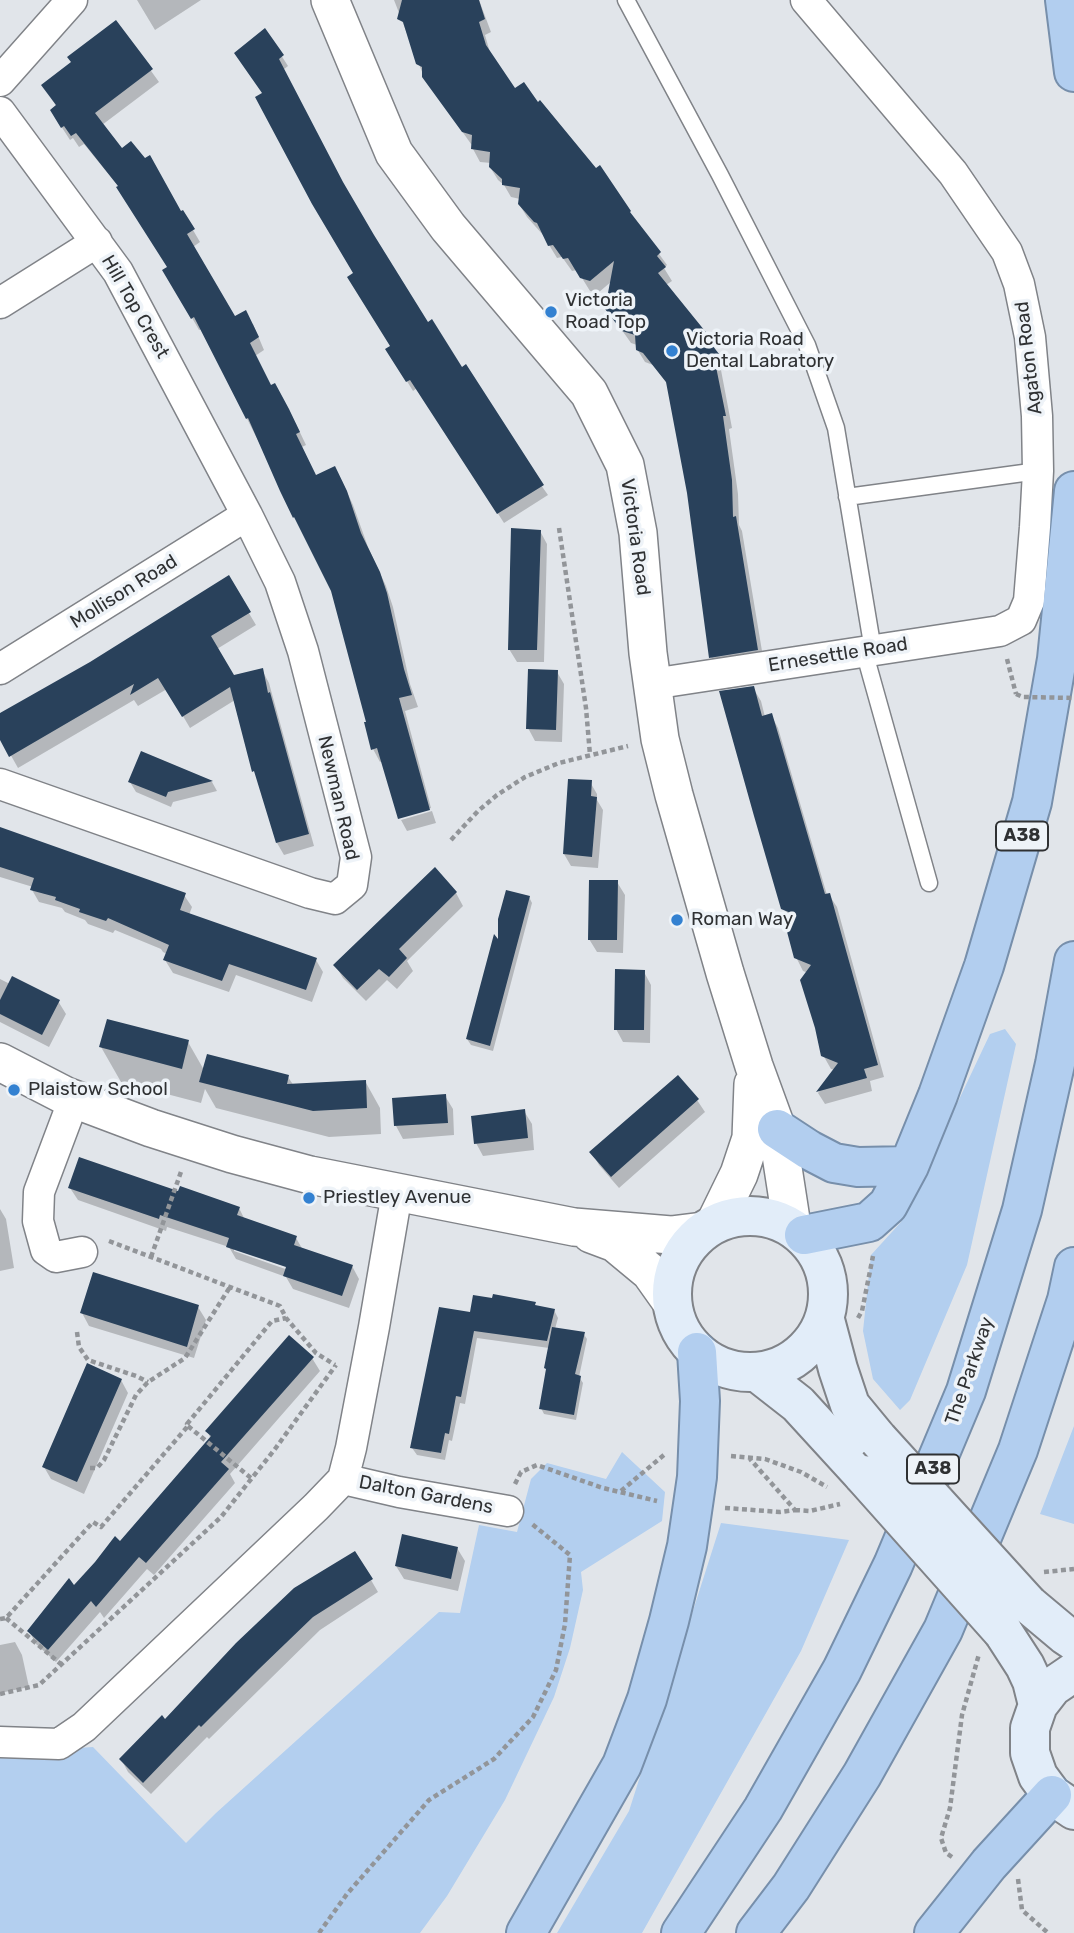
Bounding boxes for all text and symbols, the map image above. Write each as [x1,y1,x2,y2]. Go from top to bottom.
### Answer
street label: Hill Top Crest [96,251,174,363]
place label: Victoria Road Top [565,290,646,334]
street label: Agaton Road [1011,300,1047,416]
marker: Victoria Road Top [543,304,559,320]
place label: Victoria Road Dental Labratory [686,329,834,373]
marker: Victoria Road Dental Labratory [664,343,680,359]
street label: Victoria Road [616,477,654,597]
street label: Mollison Road [66,550,182,634]
street label: Ernesettle Road [767,633,909,677]
street label: Newman Road [313,733,363,863]
road number: A38 [996,822,1048,850]
place label: Roman Way [691,909,793,931]
marker: Roman Way [669,912,685,928]
place label: Plaistow School [28,1079,168,1101]
marker: Plaistow School [6,1082,22,1098]
place label: Priestley Avenue [323,1187,471,1209]
marker: Priestley Avenue [301,1190,317,1206]
street label: The Parkway [941,1314,999,1428]
road number: A38 [907,1454,959,1484]
street label: Dalton Gardens [357,1471,495,1519]

